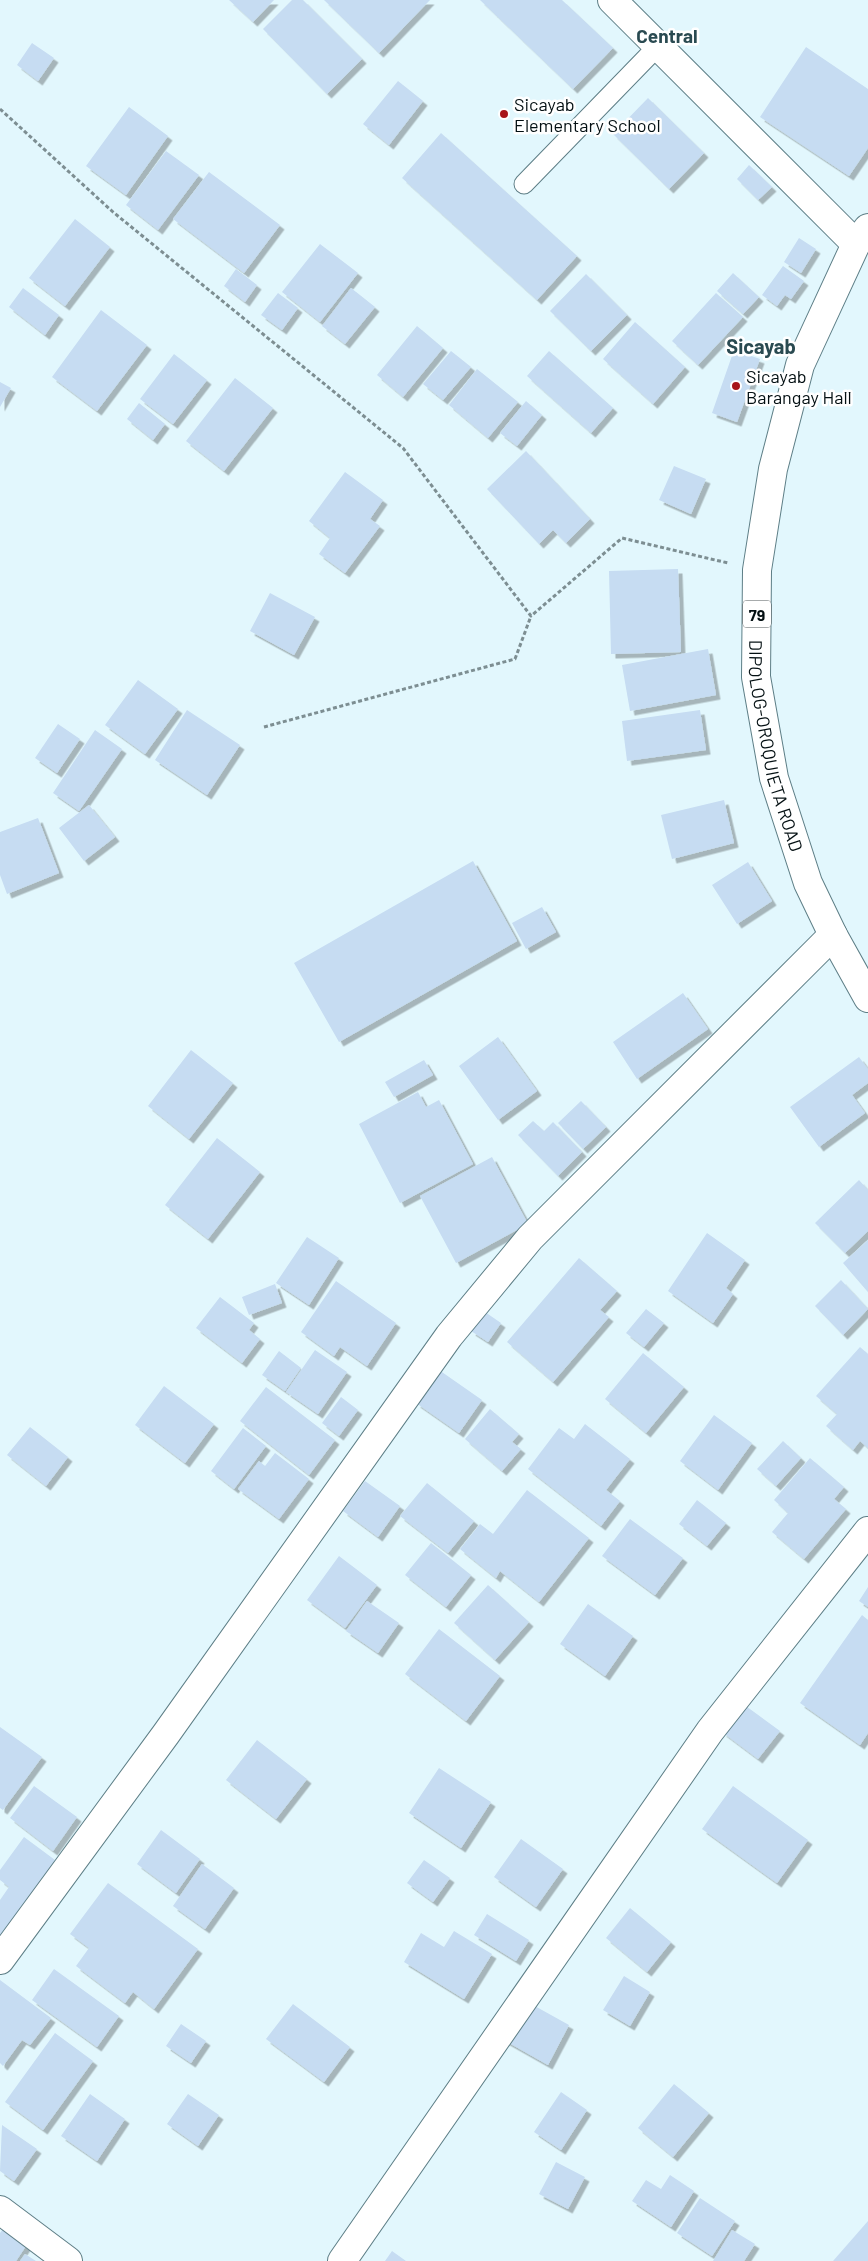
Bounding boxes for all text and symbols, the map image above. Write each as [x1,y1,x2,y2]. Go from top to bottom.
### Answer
district label: Central [636,24,698,47]
place label: Sicayab Elementary School [514,93,661,136]
marker: Sicayab Elementary School [498,108,510,120]
district label: Sicayab [726,334,796,358]
place label: Sicayab Barangay Hall [746,365,852,408]
marker: Sicayab Barangay Hall [730,380,742,392]
road number: 79 [743,600,771,628]
street label: DIPOLOG-OROQUIETA ROAD [745,640,808,854]

